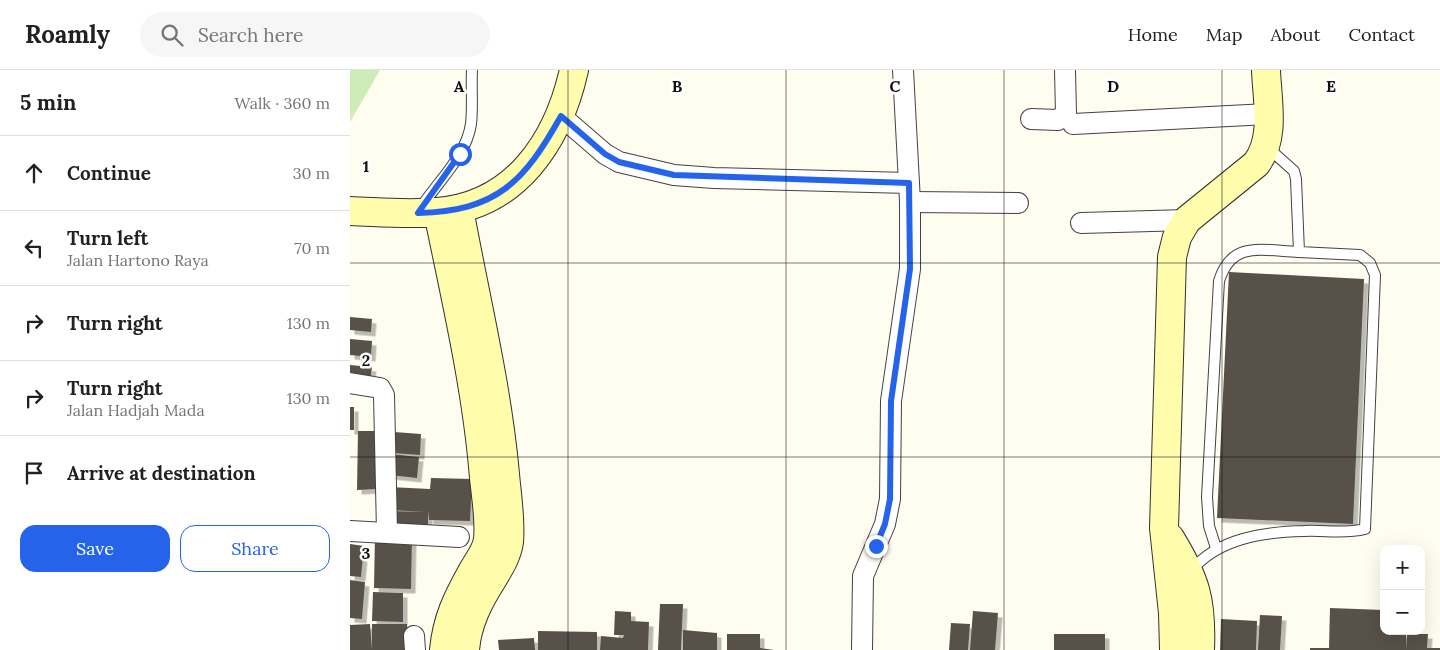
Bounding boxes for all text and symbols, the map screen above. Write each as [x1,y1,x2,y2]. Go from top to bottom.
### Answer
search box [140,12,490,57]
text: Roamly [25,19,110,50]
icon: search [158,21,186,49]
text: Search here [198,23,303,47]
text: Home [1128,23,1178,46]
text: Map [1206,23,1242,46]
text: About [1270,23,1320,46]
text: Contact [1348,23,1415,46]
text: A [454,76,465,96]
text: B [672,76,683,96]
text: C [889,76,901,96]
text: D [1107,76,1119,96]
text: E [1326,76,1336,96]
text: 5 min [20,89,76,116]
text: Walk · 360 m [234,93,330,113]
route start [449,143,472,166]
text: 1 [363,156,369,176]
icon: ahead [20,159,48,187]
text: Continue [67,161,151,185]
text: 30 m [293,163,330,183]
text: Turn left [67,226,148,250]
icon: left [20,234,48,262]
text: 70 m [294,238,330,258]
text: Jalan Hartono Raya [67,250,209,270]
icon: right [20,309,48,337]
text: Turn right [67,311,163,335]
text: 130 m [287,313,330,333]
text: 2 [362,350,370,370]
text: Turn right [67,376,163,400]
icon: right [20,384,48,412]
text: 130 m [287,388,330,408]
text: Jalan Hadjah Mada [67,400,205,420]
icon: arrive [20,459,48,487]
text: Arrive at destination [67,461,256,485]
button: Save [20,525,170,572]
button: Share [180,525,330,572]
route end [865,535,888,558]
text: 3 [362,543,371,563]
map controls [1380,545,1425,635]
button: + [1380,545,1425,590]
button: − [1380,590,1425,635]

